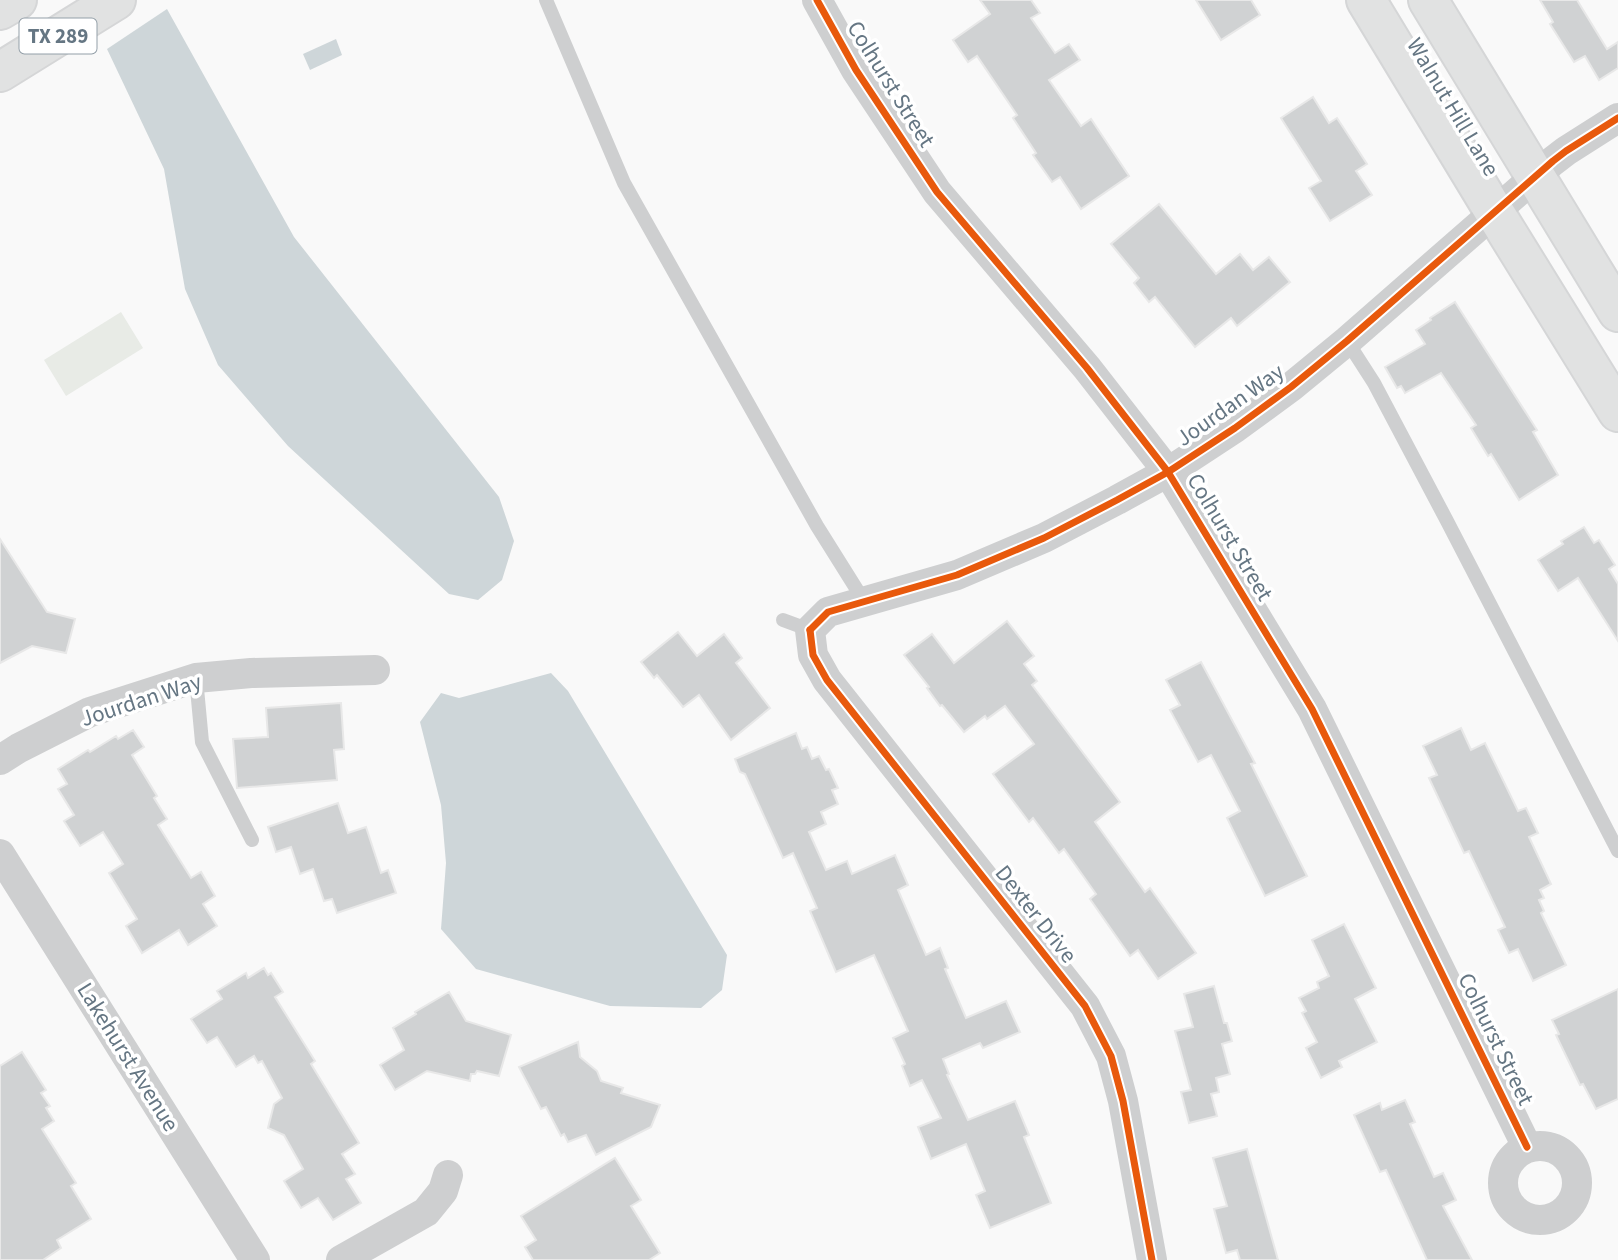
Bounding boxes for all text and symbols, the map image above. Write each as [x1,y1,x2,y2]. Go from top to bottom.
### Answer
street label: Colhurst Street [839,14,943,154]
road number: TX 289 [20,19,96,54]
street label: Walnut Hill Lane [1399,31,1507,183]
street label: Jourdan Way [1169,355,1291,454]
street label: Colhurst Street [1179,467,1281,607]
street label: Jourdan Way [76,665,206,735]
street label: Dexter Drive [987,858,1085,970]
street label: Colhurst Street [1450,967,1542,1111]
street label: Lakehurst Avenue [69,976,187,1138]

